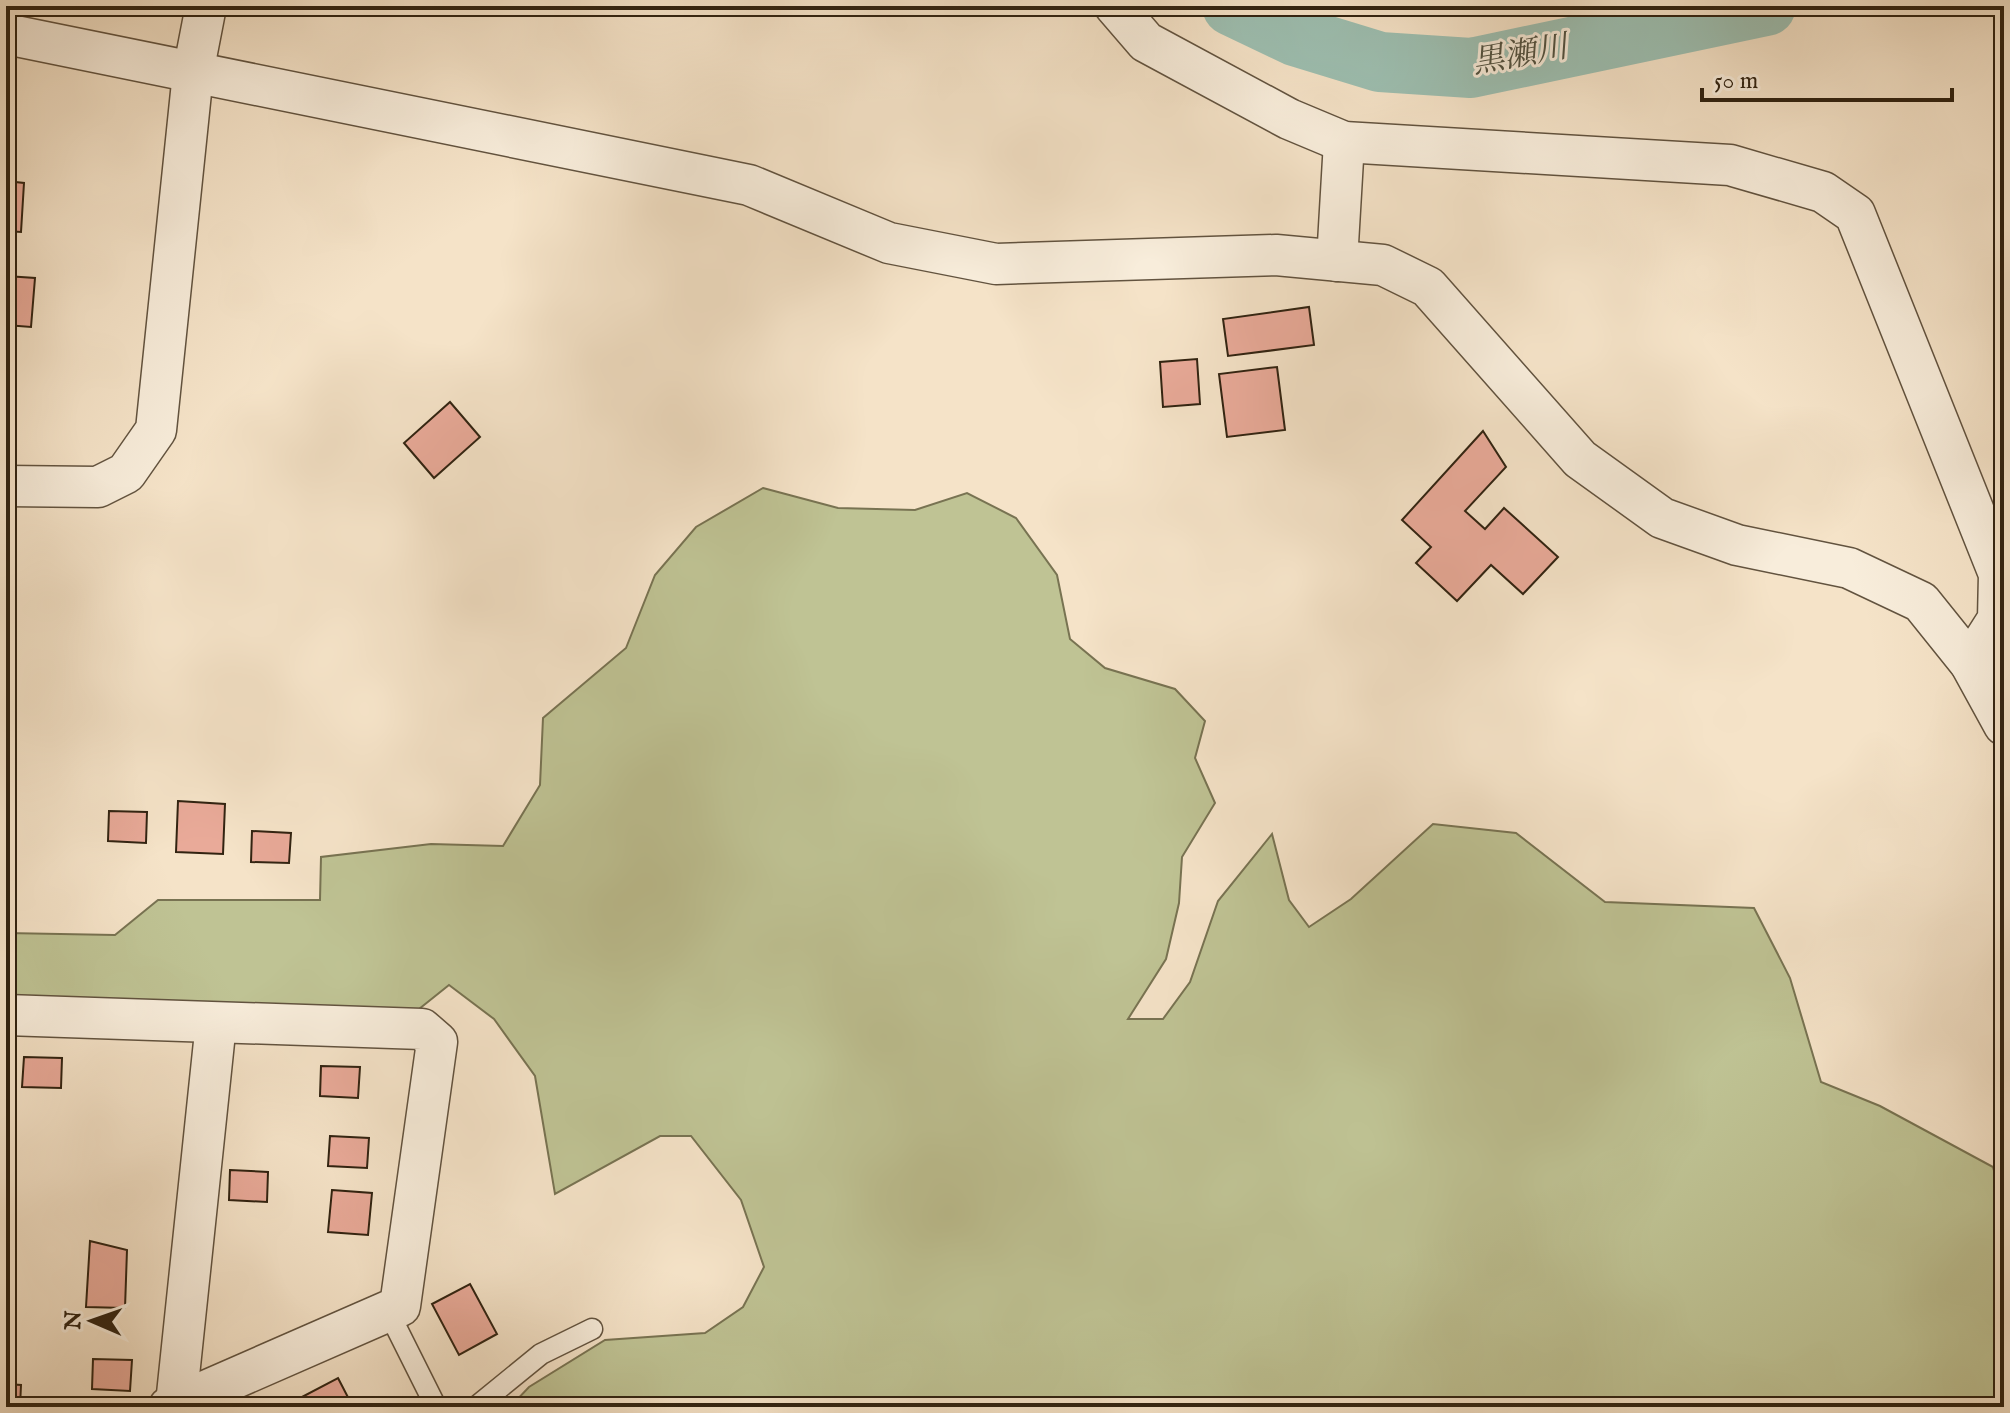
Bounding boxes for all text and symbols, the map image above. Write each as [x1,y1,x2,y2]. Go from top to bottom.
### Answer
water label: 黒瀬川 [1469,27,1574,85]
scale bar [1702,52,1952,102]
text: 50 m [1714,66,1758,97]
north arrow [52,1281,132,1361]
text: N [60,1310,88,1331]

